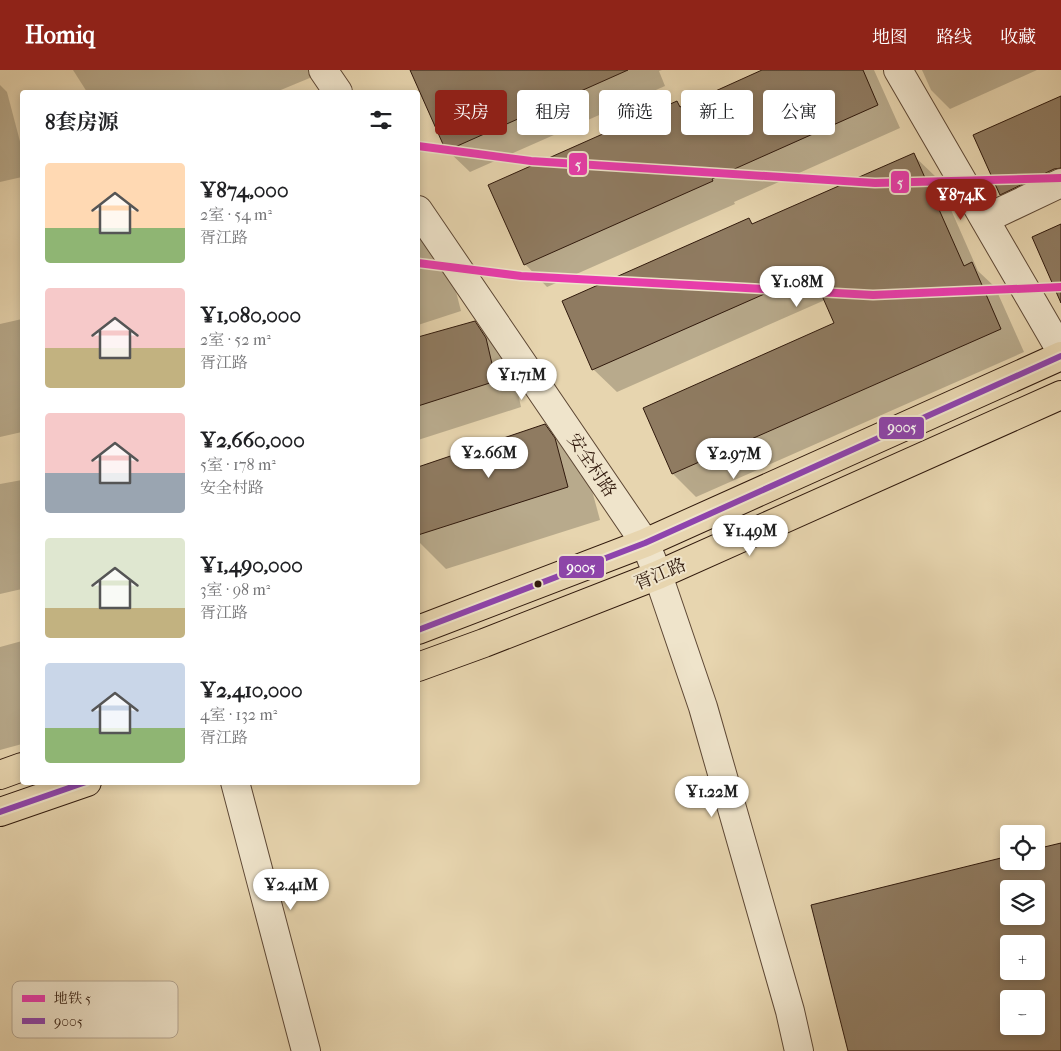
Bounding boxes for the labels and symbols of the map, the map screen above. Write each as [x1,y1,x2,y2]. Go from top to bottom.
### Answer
line badge: 5 [568,152,588,176]
text: 5 [575,156,581,173]
line badge: 5 [890,170,910,194]
text: 5 [897,174,903,191]
pin: ¥874K [926,178,996,221]
pin: ¥1.08M [756,266,838,308]
pin: ¥1.71M [481,358,563,401]
line badge: 9005 [878,416,925,440]
text: 9005 [887,419,916,436]
street label: 安全村路 [563,430,620,501]
pin: ¥2.66M [448,436,530,479]
pin: ¥2.97M [693,438,775,480]
pin: ¥1.49M [709,514,791,557]
street label: 胥江路 [631,554,689,595]
line badge: 9005 [558,555,605,579]
text: 9005 [566,559,595,576]
unlabelled marker [533,579,543,589]
pin: ¥1.22M [671,776,753,818]
pin: ¥2.41M [250,868,332,911]
legend [12,981,178,1038]
text: 地铁 5 [54,990,91,1007]
text: 9005 [54,1013,83,1030]

